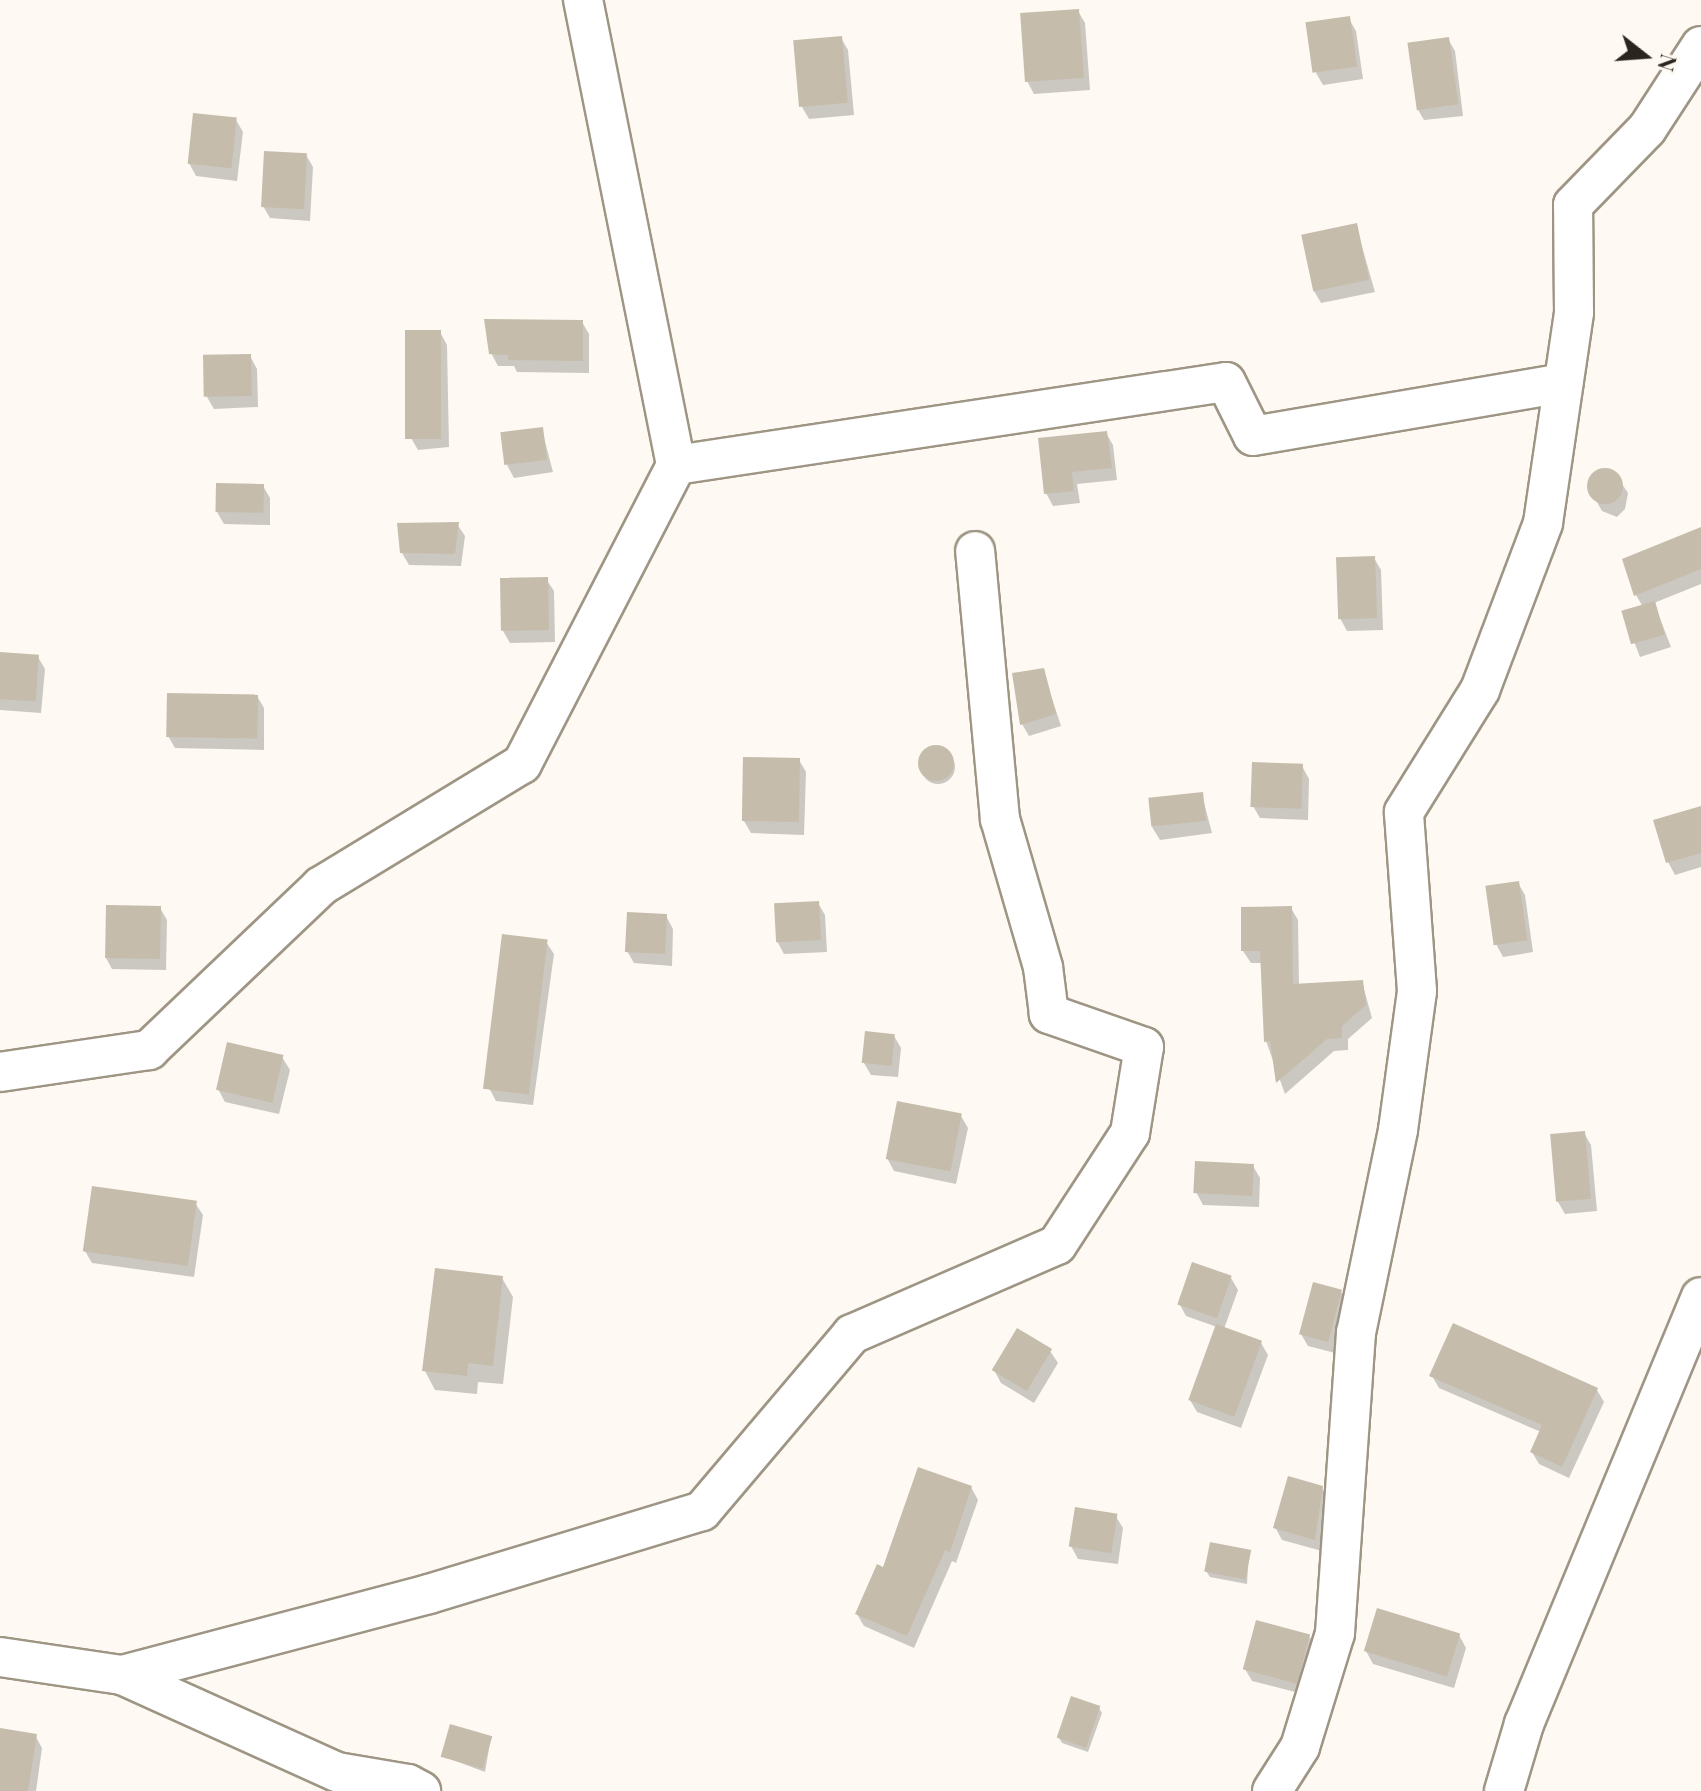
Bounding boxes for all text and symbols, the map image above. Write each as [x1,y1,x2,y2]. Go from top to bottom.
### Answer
north arrow [1605,16,1685,96]
text: N [1651,51,1685,75]

